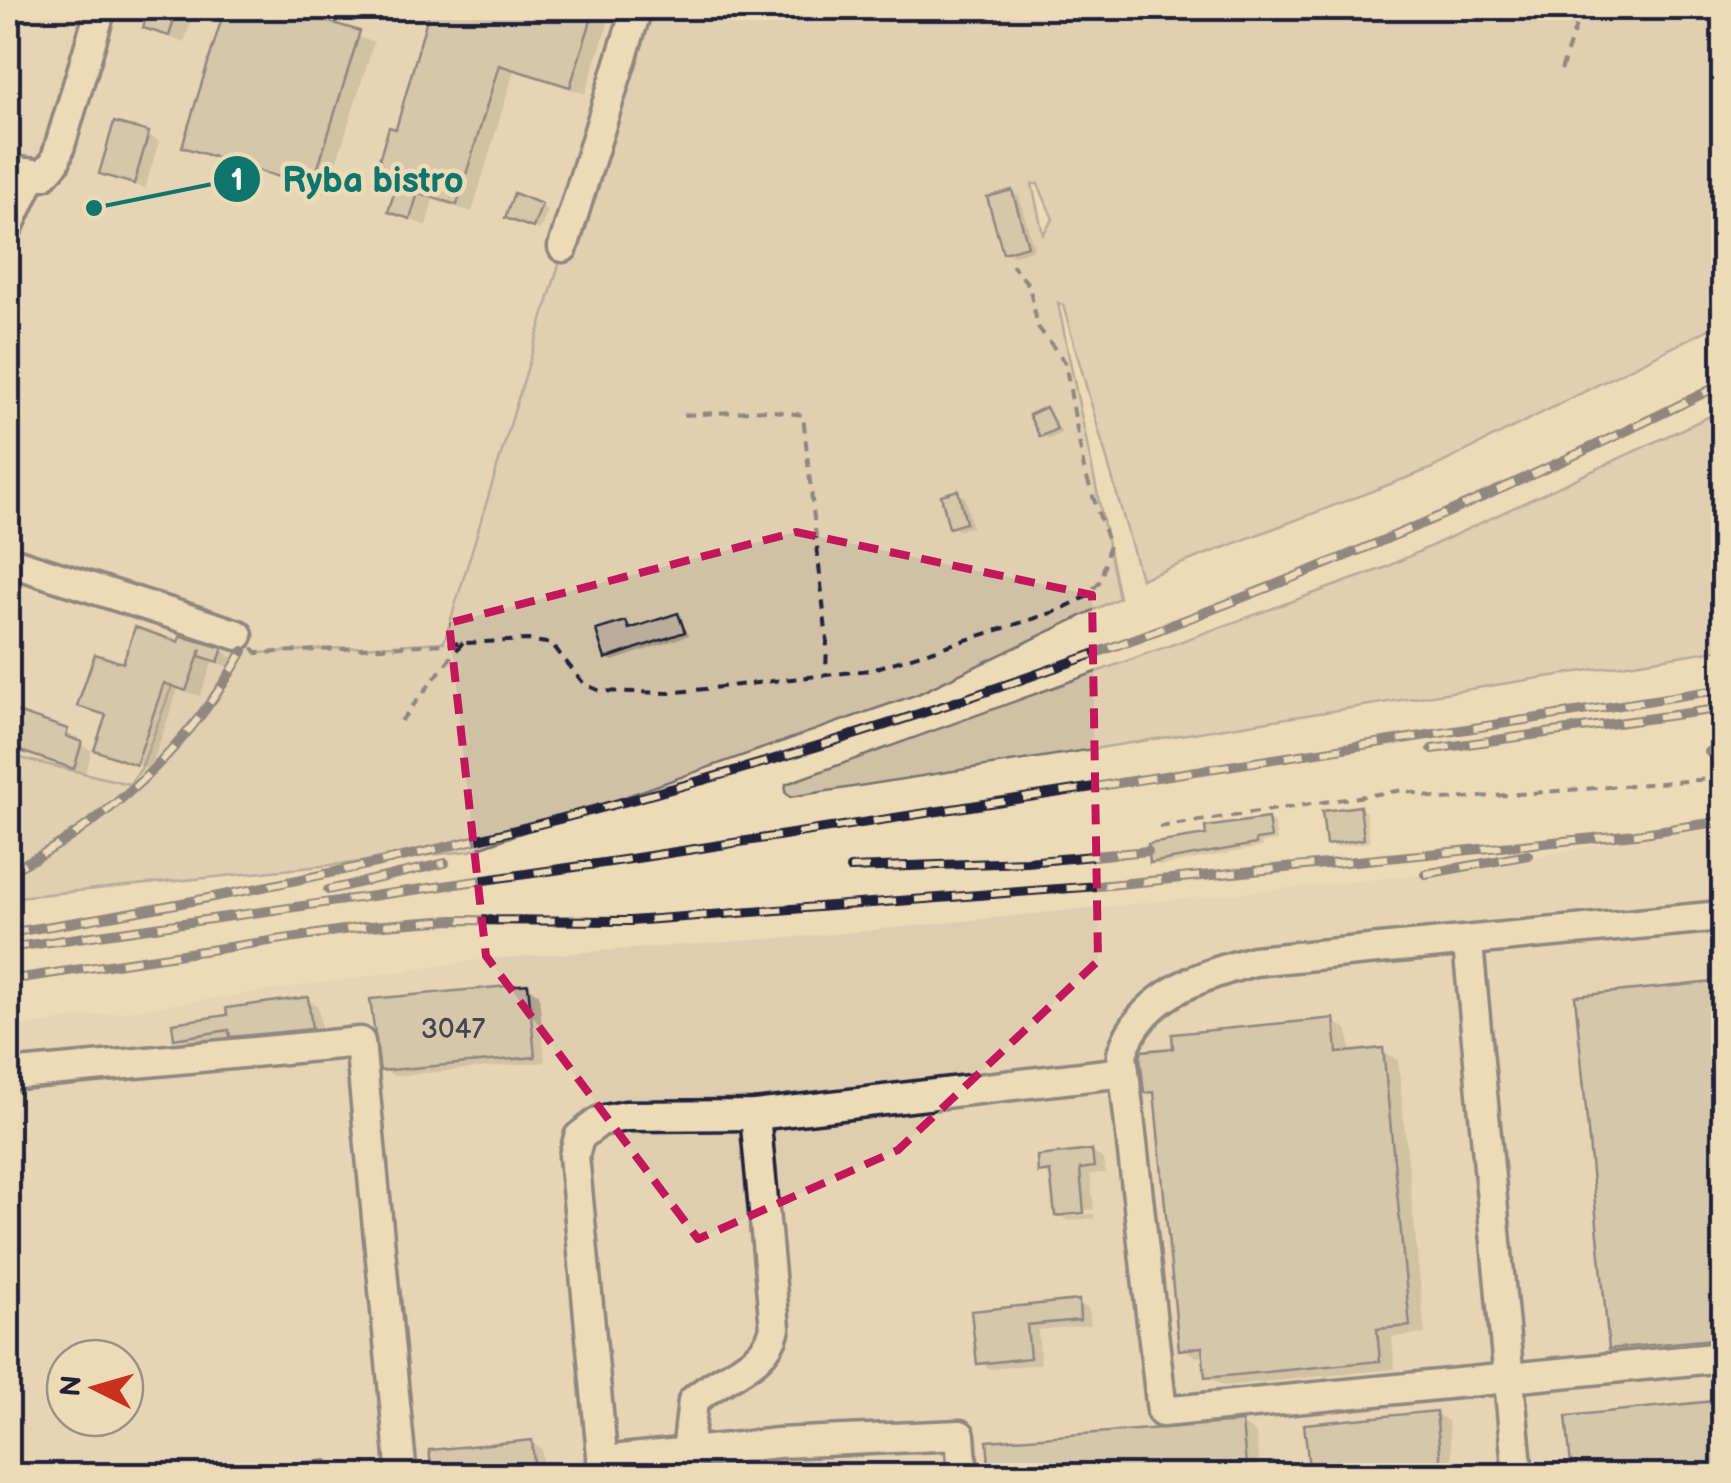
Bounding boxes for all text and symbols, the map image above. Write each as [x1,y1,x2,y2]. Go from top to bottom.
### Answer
callout: Ryba bistro [212,147,484,212]
text: Ryba bistro [282,160,464,203]
text: 1 [231,163,243,199]
house number: 3047 [421,1013,486,1046]
north arrow [45,1338,145,1438]
text: N [54,1374,89,1398]

